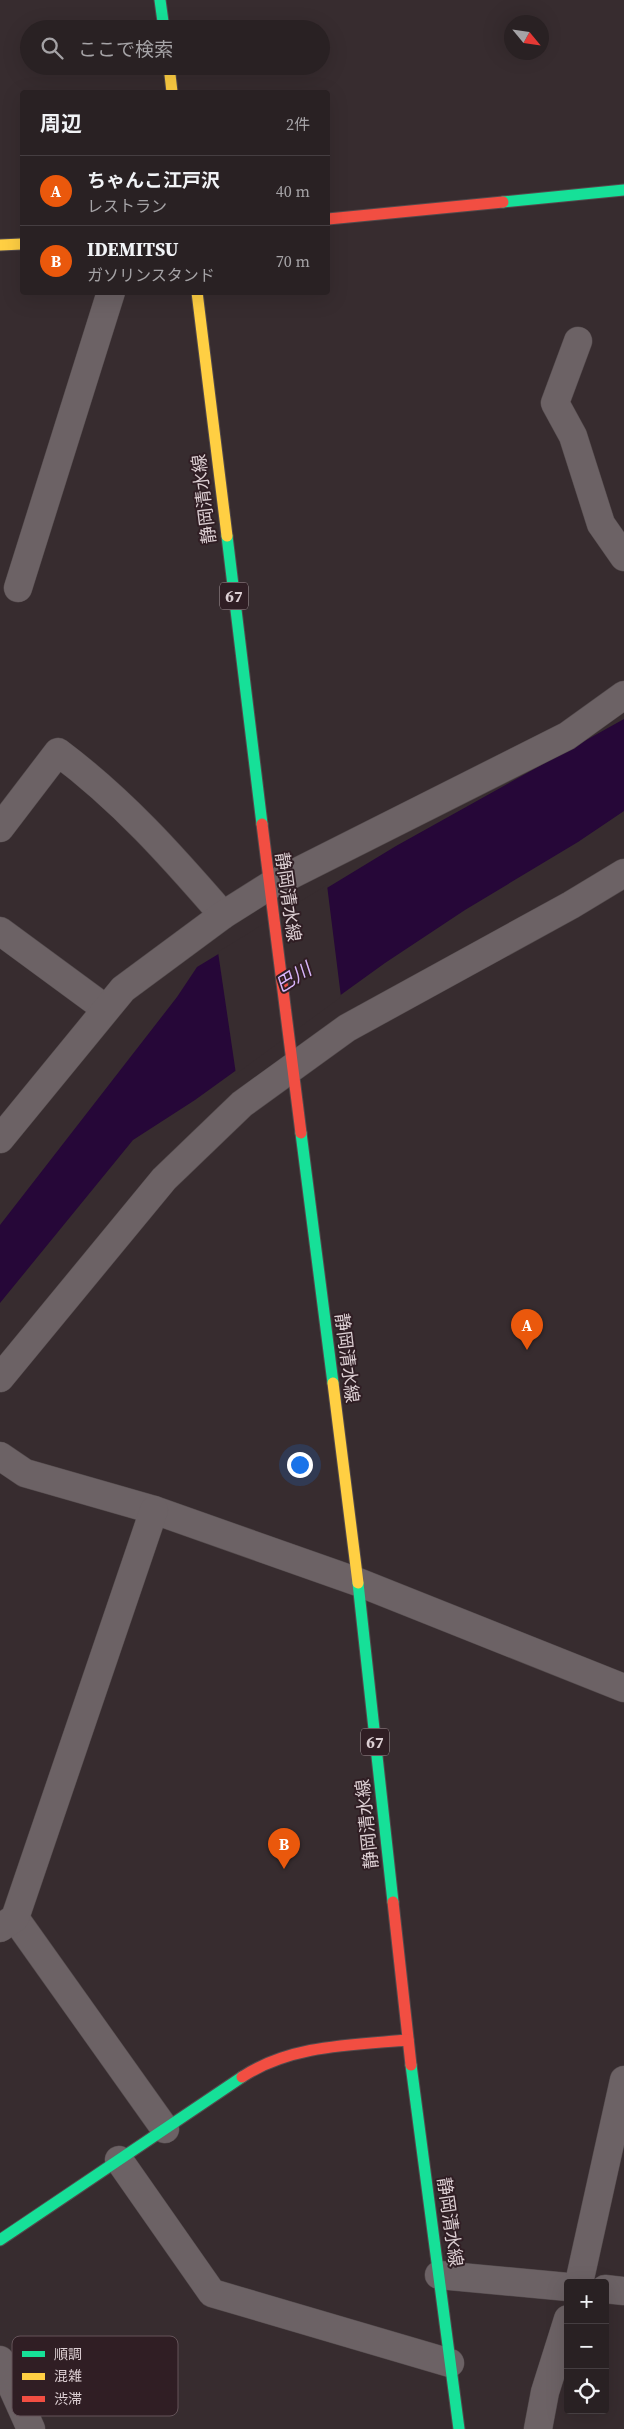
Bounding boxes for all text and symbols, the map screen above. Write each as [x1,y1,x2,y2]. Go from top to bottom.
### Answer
north arrow [504,15,549,60]
search box [20,20,330,75]
icon: search [38,34,66,62]
text: ここで検索 [78,36,173,62]
text: 周辺 [40,109,82,138]
text: 2件 [286,113,310,135]
text: ちゃんこ江戸沢 [87,167,220,193]
text: A [51,180,61,202]
text: 40 m [276,180,310,202]
text: レストラン [87,195,167,217]
text: IDEMITSU [87,236,179,262]
text: B [51,250,61,272]
text: 70 m [276,250,310,272]
text: ガソリンスタンド [87,264,215,286]
street label: 静岡清水線 [186,453,221,545]
road number: 67 [220,582,248,610]
street label: 静岡清水線 [270,851,307,943]
water label: 巴川 [270,955,318,998]
pin: A [511,1309,543,1350]
street label: 静岡清水線 [330,1312,365,1404]
your location [287,1452,313,1478]
road number: 67 [361,1728,389,1755]
street label: 静岡清水線 [349,1778,384,1870]
pin: B [268,1828,300,1869]
street label: 静岡清水線 [432,2176,469,2268]
map controls [564,2279,609,2414]
button: + [564,2279,609,2324]
button: − [564,2324,609,2369]
legend [12,2336,178,2416]
text: 順調 [54,2344,82,2364]
text: 混雑 [54,2366,82,2386]
button: locate [564,2369,609,2414]
text: 渋滞 [54,2389,82,2409]

